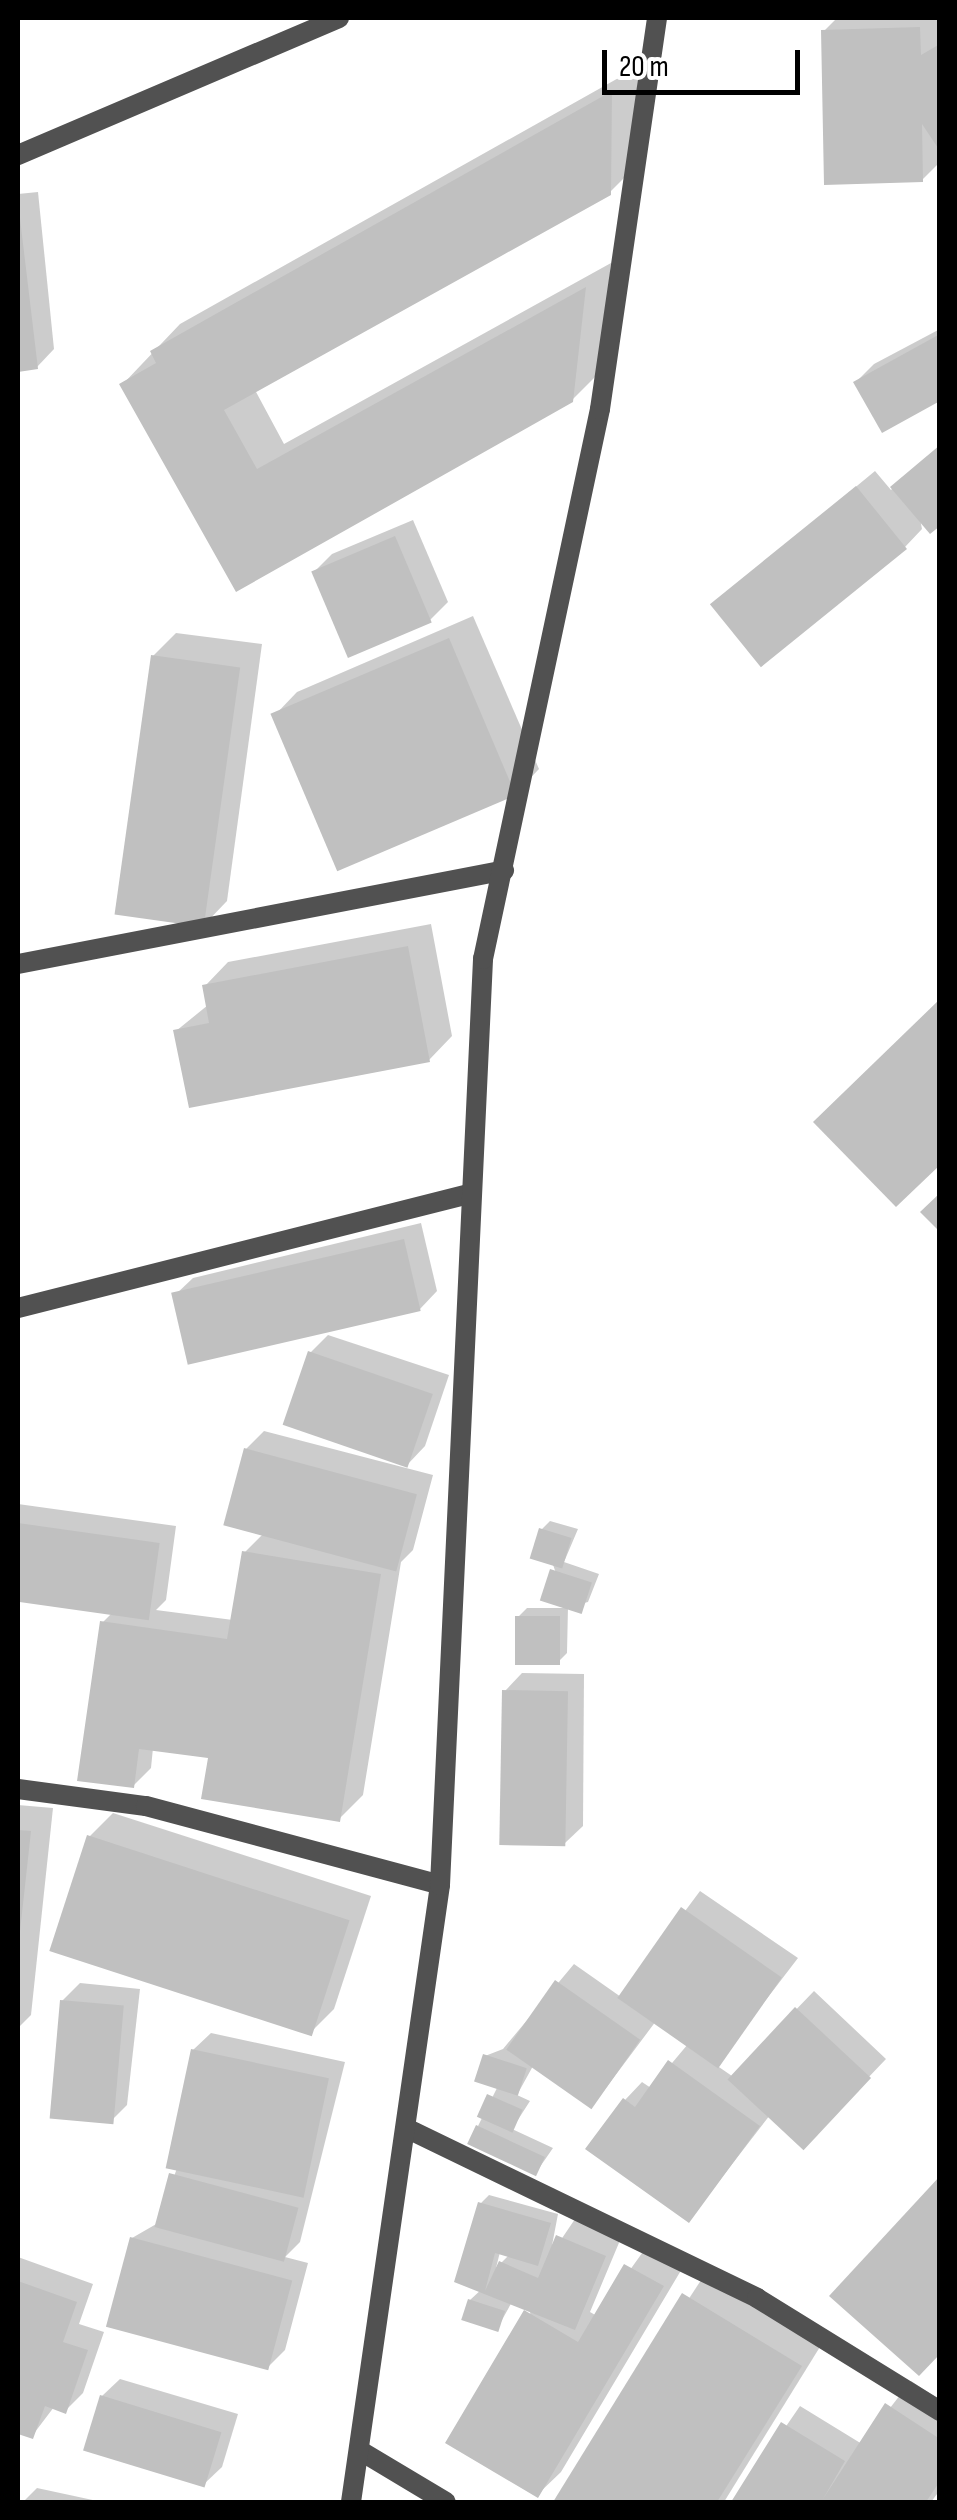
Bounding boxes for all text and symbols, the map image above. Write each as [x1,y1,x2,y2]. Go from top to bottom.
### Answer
scale bar [607,30,804,92]
text: 20 m [619,49,669,85]

